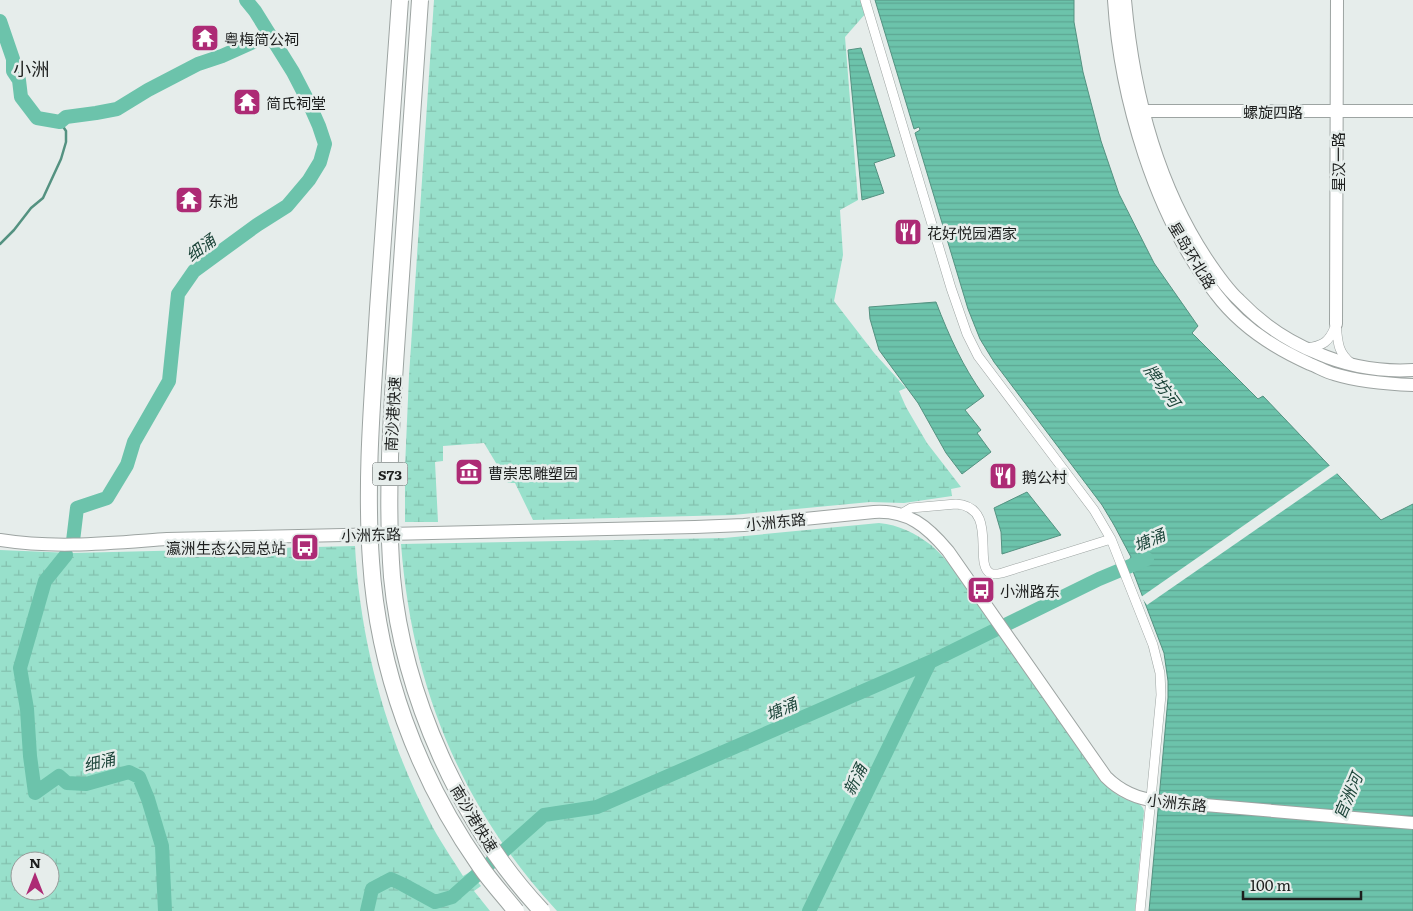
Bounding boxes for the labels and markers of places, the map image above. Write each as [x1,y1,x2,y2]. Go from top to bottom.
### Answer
temple icon: 粤梅简公祠 [190,23,220,53]
place label: 粤梅简公祠 [224,27,299,50]
temple icon: 简氏祠堂 [232,87,262,117]
place label: 简氏祠堂 [266,91,326,114]
temple icon: 东池 [174,185,204,215]
place label: 东池 [208,189,238,212]
restaurant icon: 花好悦园酒家 [893,217,923,247]
place label: 花好悦园酒家 [927,221,1017,244]
museum icon: 曹崇思雕塑园 [454,457,484,487]
place label: 曹崇思雕塑园 [488,461,578,484]
restaurant icon: 鹅公村 [988,461,1018,491]
place label: 鹅公村 [1022,465,1067,488]
bus stop icon: 瀛洲生态公园总站 [290,532,320,562]
place label: 瀛洲生态公园总站 [166,536,286,559]
bus stop icon: 小洲路东 [966,575,996,605]
place label: 小洲路东 [1000,579,1060,602]

